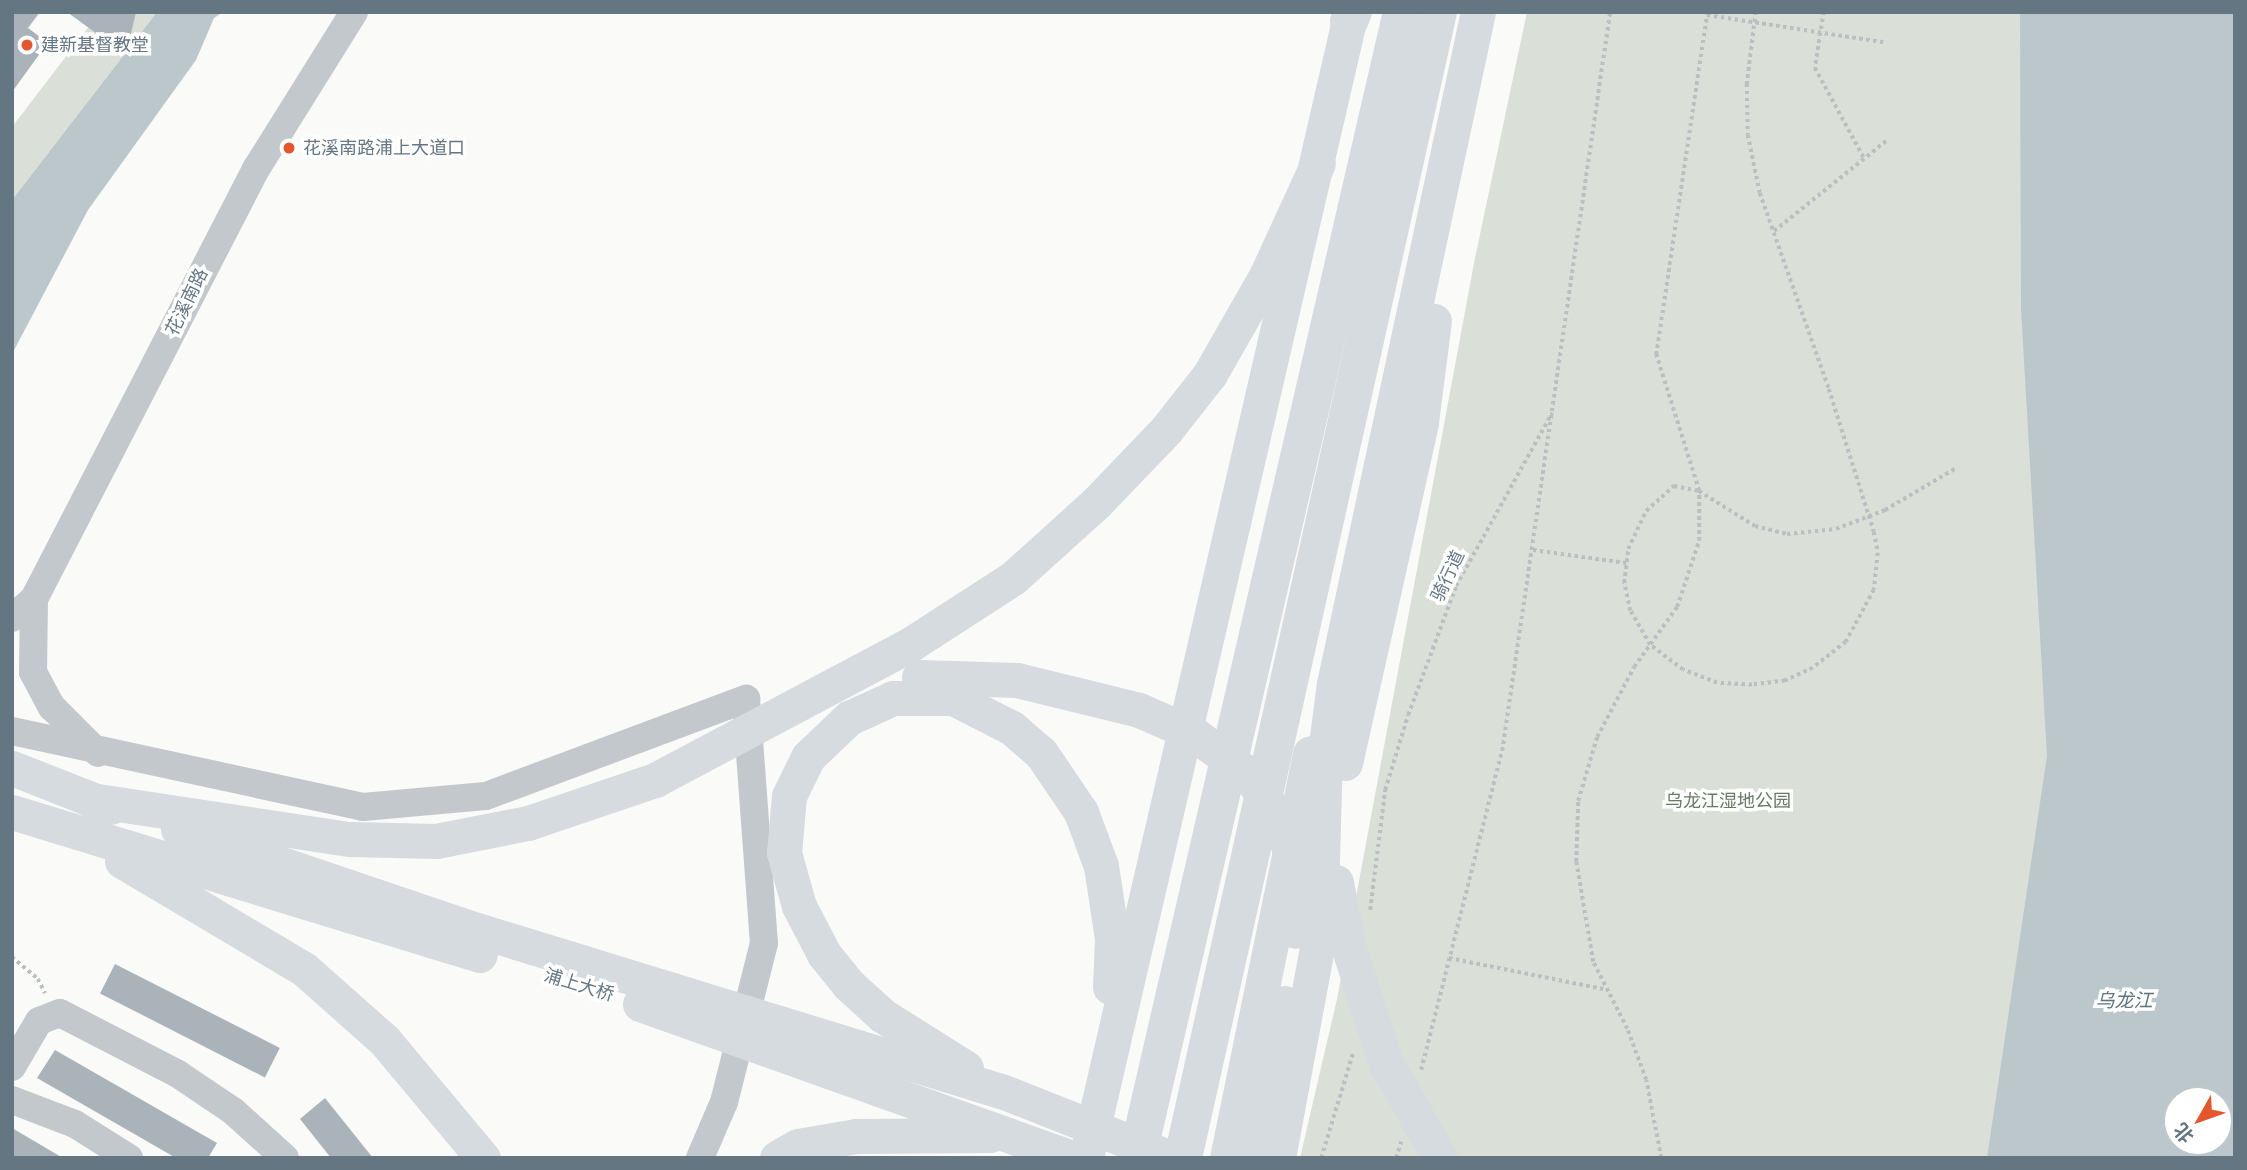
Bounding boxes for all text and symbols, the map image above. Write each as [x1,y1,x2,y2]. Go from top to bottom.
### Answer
place label: 建新基督教堂 [41,34,149,56]
marker: 建新基督教堂 [19,37,35,53]
place label: 花溪南路浦上大道口 [303,137,465,159]
marker: 花溪南路浦上大道口 [281,140,297,156]
street label: 花溪南路 [162,265,212,339]
street label: 骑行道 [1427,547,1469,605]
park label: 乌龙江湿地公园 [1665,790,1791,812]
street label: 浦上大桥 [541,964,617,1006]
water label: 乌龙江 [2096,990,2152,1012]
north arrow [2163,1086,2233,1156]
text: 北 [2169,1119,2198,1148]

